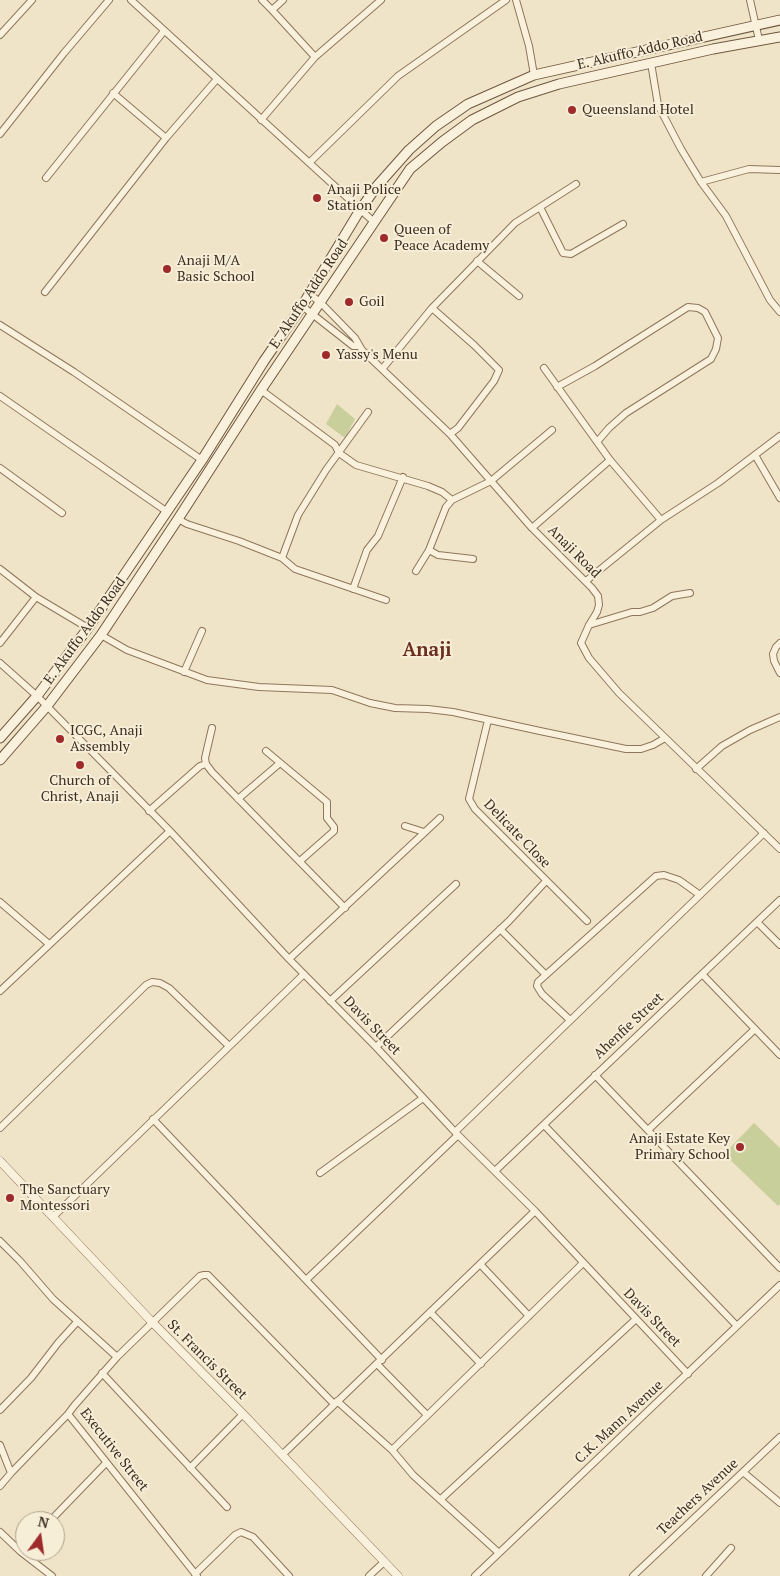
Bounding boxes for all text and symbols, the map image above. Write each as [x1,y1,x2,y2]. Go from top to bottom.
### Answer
street label: E. Akuffo Addo Road [576,28,704,74]
place label: Queensland Hotel [582,102,694,118]
marker: Queensland Hotel [566,104,578,116]
place label: Anaji Police Station [327,182,401,214]
marker: Anaji Police Station [311,192,323,204]
place label: Queen of Peace Academy [394,222,489,254]
marker: Queen of Peace Academy [378,232,390,244]
street label: E. Akuffo Addo Road [266,236,352,352]
place label: Anaji M/A Basic School [177,253,255,286]
marker: Anaji M/A Basic School [161,263,173,275]
place label: Goil [359,294,385,310]
marker: Goil [343,296,355,308]
place label: Yassy's Menu [336,347,418,363]
marker: Yassy's Menu [320,349,332,361]
street label: Anaji Road [544,522,604,582]
street label: E. Akuffo Addo Road [41,574,129,688]
district label: Anaji [402,640,452,662]
place label: ICGC, Anaji Assembly [70,723,143,756]
marker: ICGC, Anaji Assembly [54,733,66,745]
marker: Church of Christ, Anaji [74,759,86,771]
place label: Church of Christ, Anaji [41,773,119,806]
street label: Delicate Close [480,796,554,872]
street label: Ahenfie Street [591,989,667,1063]
street label: Davis Street [340,993,404,1059]
place label: Anaji Estate Key Primary School [629,1131,730,1164]
marker: Anaji Estate Key Primary School [734,1141,746,1153]
place label: The Sanctuary Montessori [20,1182,110,1214]
marker: The Sanctuary Montessori [4,1192,16,1204]
street label: Davis Street [620,1285,684,1351]
street label: St. Francis Street [164,1317,250,1403]
street label: C.K. Mann Avenue [571,1377,667,1467]
street label: Executive Street [76,1405,152,1495]
street label: Teachers Avenue [654,1455,742,1539]
north arrow [15,1511,65,1561]
text: N [36,1511,51,1532]

